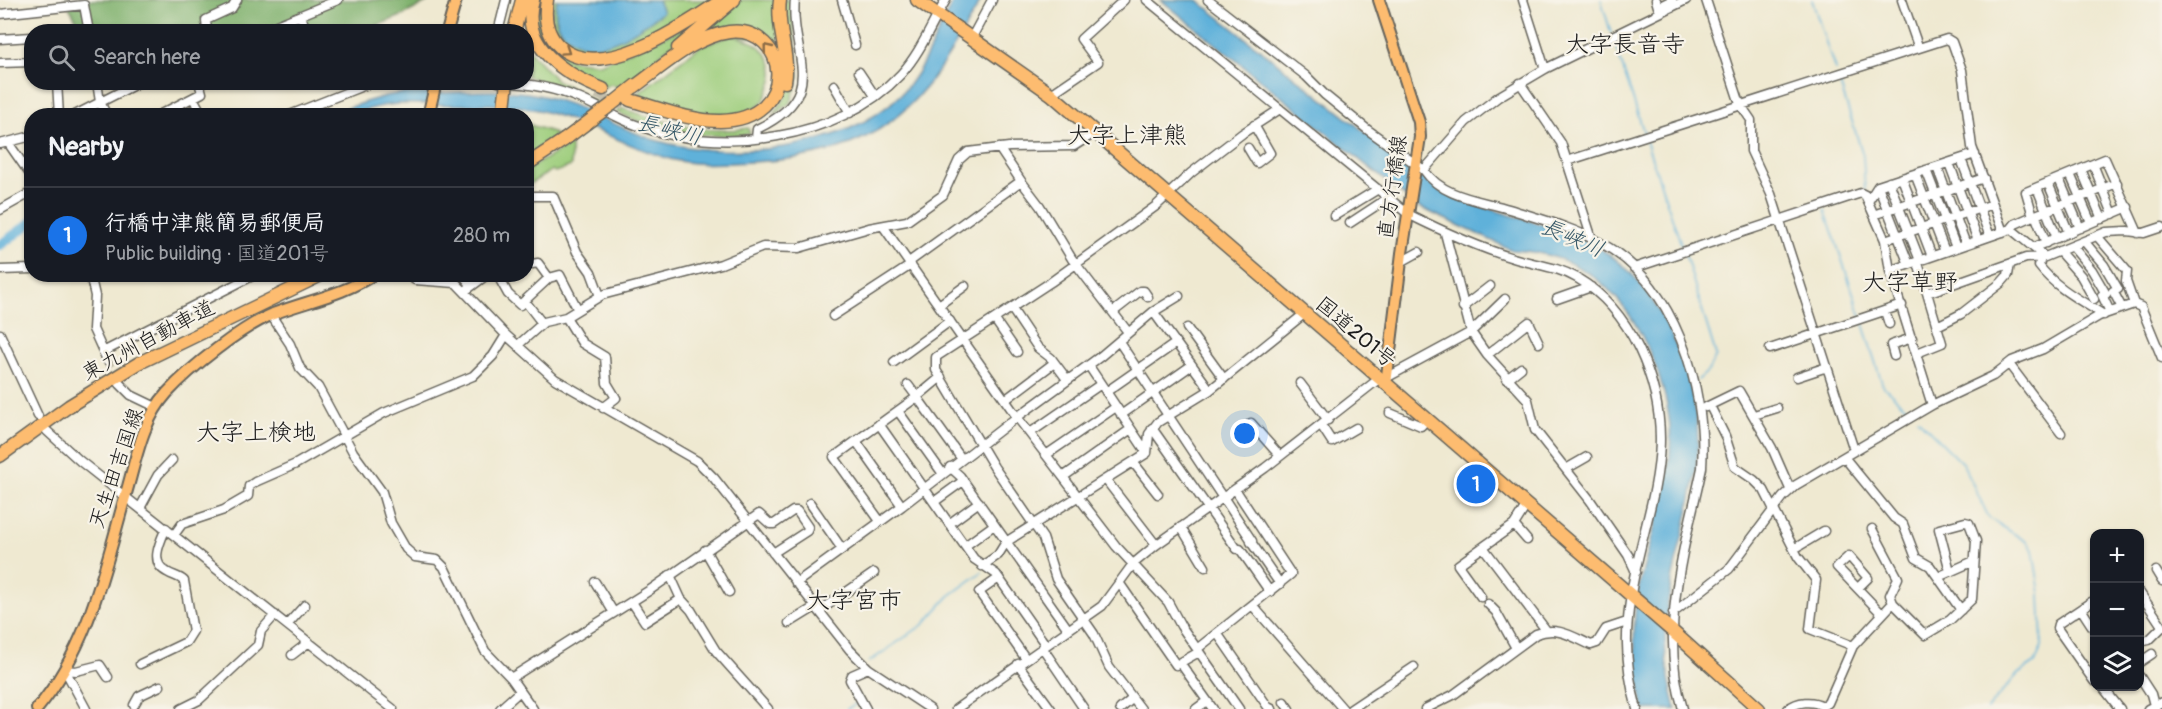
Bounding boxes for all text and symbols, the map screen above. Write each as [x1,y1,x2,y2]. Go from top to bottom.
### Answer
search box [24,24,534,90]
district label: 大字長音寺 [1565,30,1685,59]
icon: search [45,41,78,74]
text: Search here [93,43,200,71]
one-way arrow [560,43,571,54]
one-way arrow [764,44,775,55]
water label: 長峡川 [634,108,705,152]
district label: 大字上津熊 [1067,121,1187,150]
text: Nearby [48,131,124,163]
street label: 直方行橋線 [1372,133,1413,241]
text: 行橋中津熊簡易郵便局 [105,209,325,237]
water label: 長峡川 [1537,212,1608,264]
text: 1 [64,223,71,248]
text: 280 m [453,223,510,248]
text: Public building · 国道201号 [105,241,329,266]
district label: 大字草野 [1862,268,1958,297]
street label: 国道201号 [1310,291,1402,374]
street label: 東九州自動車道 [77,294,219,387]
street label: 天生田吉国線 [83,404,150,532]
district label: 大字上検地 [196,418,316,447]
your location [1230,419,1259,448]
pin: 1 [1456,462,1496,506]
map controls [2090,529,2144,691]
button: + [2090,529,2144,583]
button: − [2090,583,2144,637]
district label: 大字宮市 [806,586,902,615]
button: layers [2090,637,2144,691]

